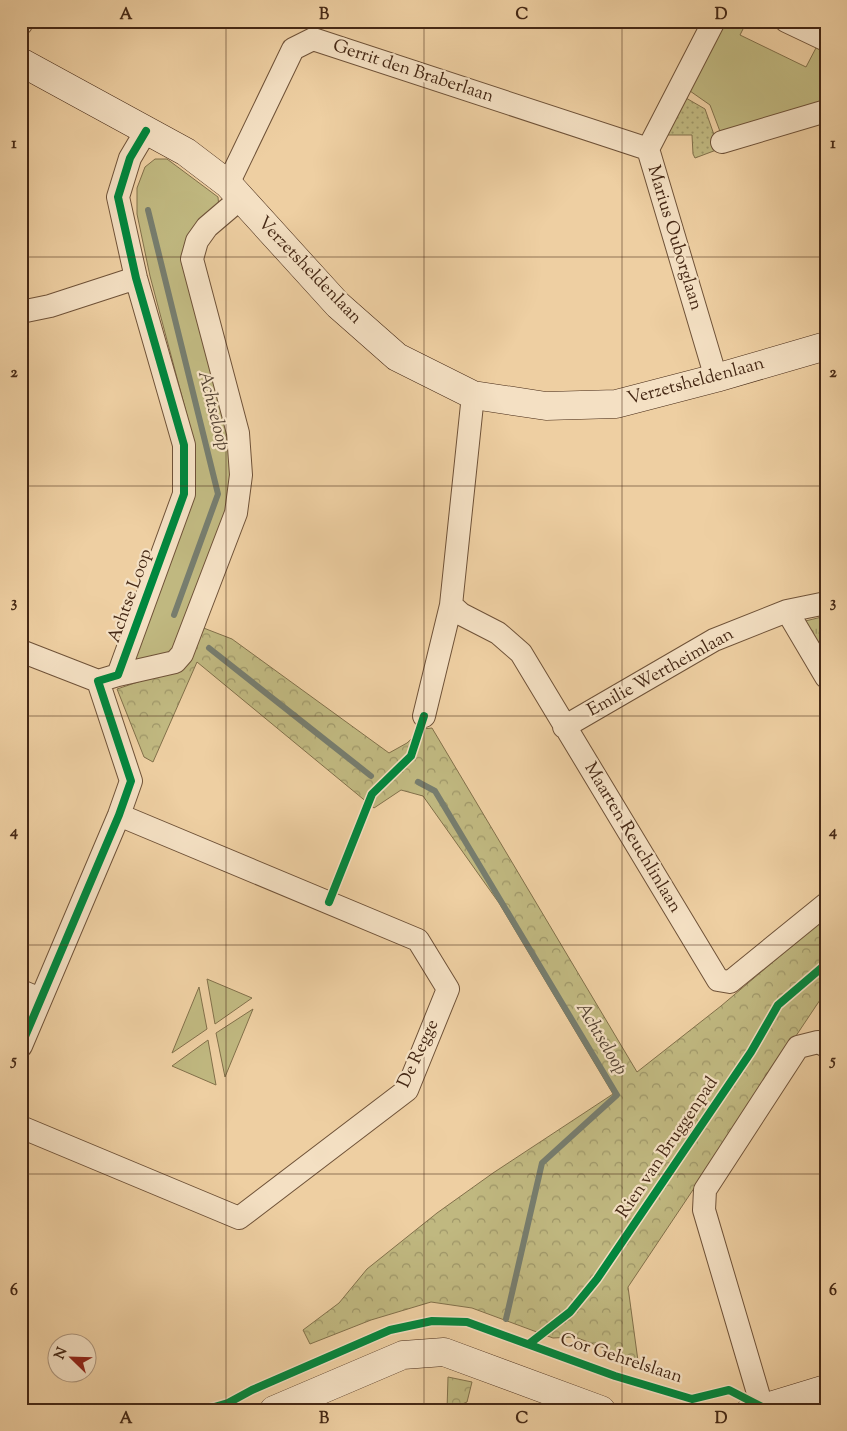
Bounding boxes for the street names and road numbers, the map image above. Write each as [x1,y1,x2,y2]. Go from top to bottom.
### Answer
street label: Gerrit den Braberlaan [329,34,497,110]
street label: Marius Ouborglaan [640,162,709,314]
street label: Verzetsheldenlaan [251,211,368,331]
street label: Verzetsheldenlaan [625,351,768,413]
street label: Achtse Loop [102,546,160,646]
street label: Emilie Wertheimlaan [583,622,739,724]
street label: Maarten Reuchlinlaan [577,758,687,918]
street label: De Regge [392,1015,446,1093]
street label: Rien van Bruggenpad [611,1072,725,1224]
street label: Cor Gehrelslaan [556,1327,686,1391]

